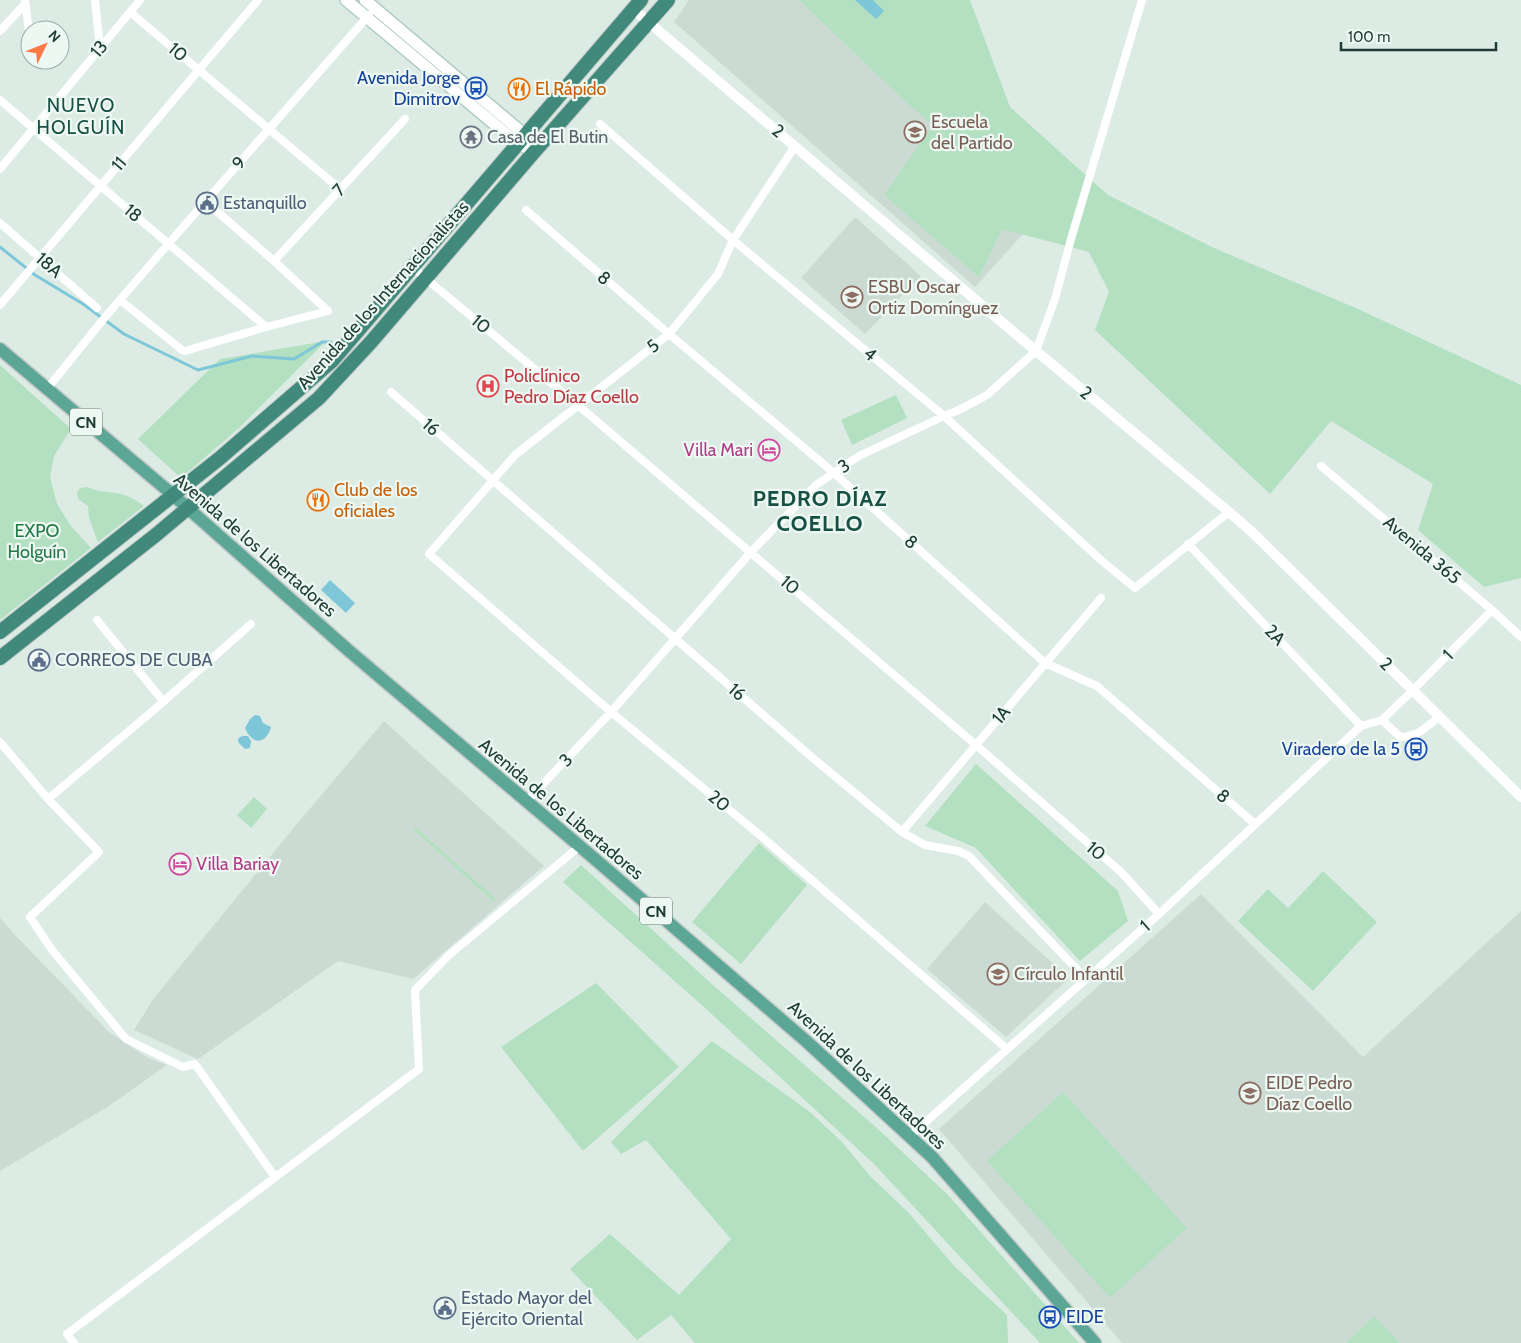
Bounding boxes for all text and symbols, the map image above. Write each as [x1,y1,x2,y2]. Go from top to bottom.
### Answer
north arrow [20,20,70,70]
scale bar [1341,20,1496,52]
text: N [45,26,64,46]
text: 100 m [1348,28,1390,46]
street label: 13 [86,36,112,62]
street label: 10 [164,38,192,66]
place label: Avenida Jorge Dimitrov [357,67,460,110]
bus stop icon: Avenida Jorge Dimitrov [464,76,488,100]
restaurant icon: El Rápido [507,77,531,101]
place label: El Rápido [535,78,607,100]
district label: NUEVO HOLGUÍN [37,94,125,139]
place label: Escuela del Partido [931,111,1013,154]
street label: 2 [767,120,789,142]
school or university icon: Escuela del Partido [903,120,927,144]
temple icon: Casa de El Butin [459,125,483,149]
place label: Casa de El Butin [487,126,608,148]
street label: 11 [107,152,131,176]
street label: 9 [227,152,251,174]
street label: 7 [328,179,350,201]
public building icon: Estanquillo [195,191,219,215]
place label: Estanquillo [223,192,307,214]
street label: Avenida de los Internacionalistas [293,196,473,394]
street label: 18 [120,199,146,227]
street label: 18A [31,248,67,282]
street label: 8 [593,266,615,290]
place label: ESBU Oscar Ortiz Domínguez [868,276,999,319]
school or university icon: ESBU Oscar Ortiz Domínguez [840,285,864,309]
street label: 10 [467,310,495,338]
street label: 5 [642,334,664,358]
street label: 4 [859,342,881,366]
place label: Policlínico Pedro Díaz Coello [504,365,639,408]
hospital icon: Policlínico Pedro Díaz Coello [476,374,500,398]
street label: 2 [1075,382,1097,404]
road number: CN [70,408,102,436]
street label: 16 [418,413,444,441]
hotel icon: Villa Mari [757,438,781,462]
place label: Villa Mari [684,439,753,461]
street label: 3 [834,454,854,478]
street label: Avenida de los Libertadores [169,468,341,622]
place label: Club de los oficiales [334,479,418,522]
district label: PEDRO DÍAZ COELLO [753,485,887,537]
restaurant icon: Club de los oficiales [306,488,330,512]
street label: Avenida 365 [1379,511,1465,589]
park label: EXPO Holguín [8,520,66,563]
street label: 8 [900,530,922,554]
street label: 10 [776,571,804,599]
street label: 2A [1260,620,1290,650]
street label: 1 [1438,645,1458,665]
public building icon: CORREOS DE CUBA [27,648,51,672]
place label: CORREOS DE CUBA [55,649,213,671]
street label: 2 [1375,653,1397,675]
street label: 16 [724,678,750,706]
street label: 1A [987,701,1015,729]
street label: Avenida de los Libertadores [474,734,648,884]
bus stop icon: Viradero de la 5 [1404,737,1428,761]
place label: Viradero de la 5 [1282,738,1400,760]
street label: 3 [555,749,577,771]
street label: 8 [1212,784,1234,808]
street label: 20 [704,786,734,816]
street label: 10 [1082,837,1110,865]
hotel icon: Villa Bariay [168,852,192,876]
place label: Villa Bariay [196,853,279,875]
road number: CN [640,898,672,924]
street label: 1 [1136,916,1154,936]
school or university icon: Círculo Infantil [986,962,1010,986]
place label: Círculo Infantil [1014,963,1124,985]
street label: Avenida de los Libertadores [783,996,951,1154]
place label: EIDE Pedro Díaz Coello [1266,1072,1352,1115]
school or university icon: EIDE Pedro Díaz Coello [1238,1081,1262,1105]
place label: Estado Mayor del Ejército Oriental [461,1287,593,1330]
public building icon: Estado Mayor del Ejército Oriental [433,1296,457,1320]
bus stop icon: EIDE [1038,1305,1062,1329]
place label: EIDE [1066,1306,1104,1328]

